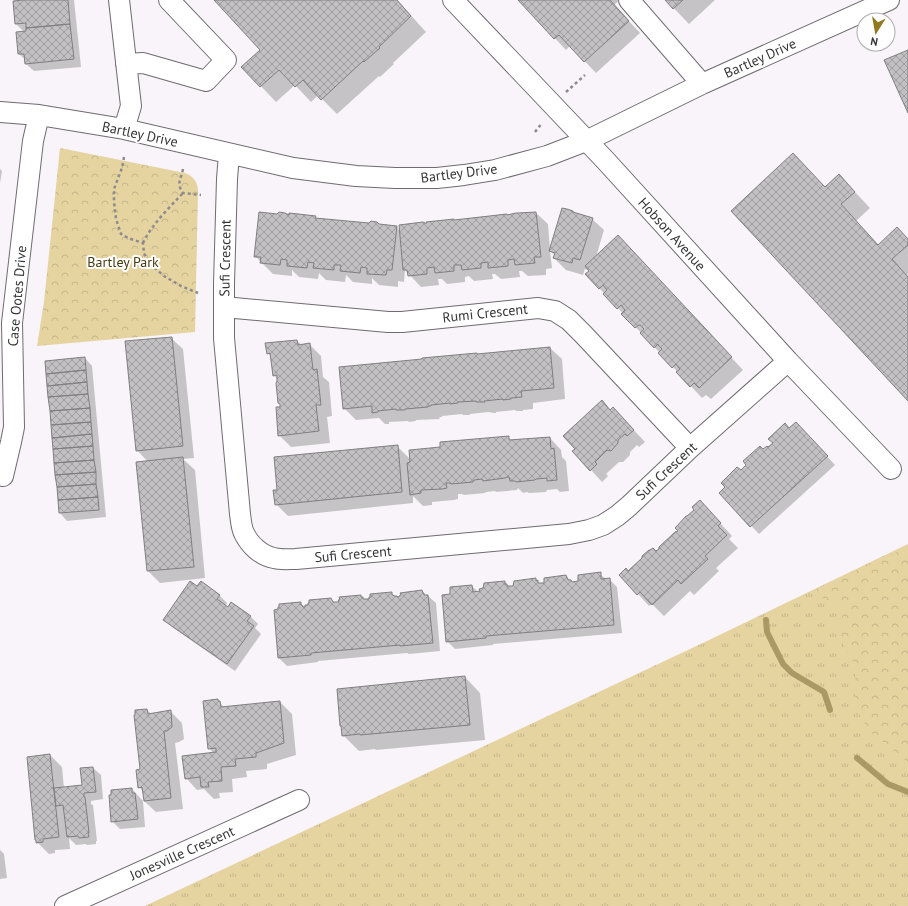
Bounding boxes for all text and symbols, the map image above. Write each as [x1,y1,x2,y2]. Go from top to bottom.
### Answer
north arrow [856,12,896,52]
street label: Bartley Drive [721,34,799,82]
text: N [869,34,879,49]
street label: Bartley Drive [100,117,180,151]
street label: Bartley Drive [420,159,498,187]
street label: Hobson Avenue [634,194,710,274]
street label: Sufi Crescent [215,219,235,297]
street label: Case Ootes Drive [4,245,30,347]
park label: Bartley Park [87,253,159,271]
street label: Rumi Crescent [441,300,529,326]
street label: Sufi Crescent [632,438,701,504]
street label: Sufi Crescent [314,542,393,566]
street label: Jonesville Crescent [126,822,237,885]

